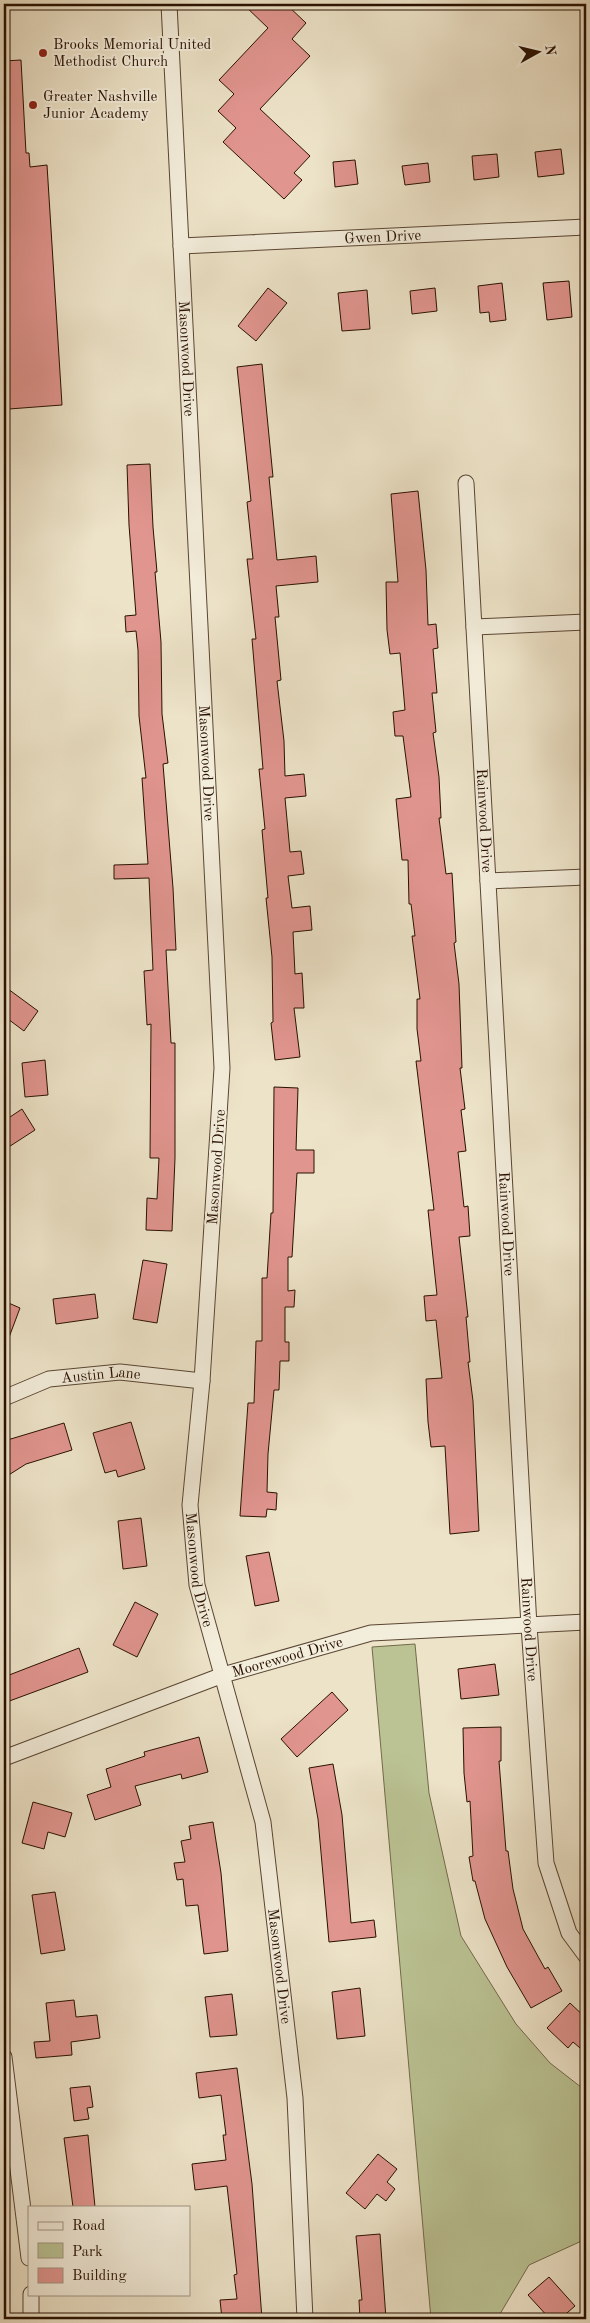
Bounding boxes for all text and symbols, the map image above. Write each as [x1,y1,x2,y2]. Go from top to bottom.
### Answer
north arrow [512,28,562,78]
place label: Brooks Memorial United Methodist Church [53,38,212,70]
text: N [542,44,558,57]
marker: Brooks Memorial United Methodist Church [37,47,49,59]
place label: Greater Nashville Junior Academy [43,90,157,122]
marker: Greater Nashville Junior Academy [27,99,39,111]
street label: Gwen Drive [344,229,422,247]
street label: Masonwood Drive [175,300,196,417]
street label: Masonwood Drive [195,705,216,822]
street label: Rainwood Drive [473,768,493,873]
street label: Masonwood Drive [206,1109,229,1225]
street label: Rainwood Drive [495,1171,516,1277]
street label: Austin Lane [60,1366,142,1387]
street label: Masonwood Drive [182,1512,214,1629]
street label: Rainwood Drive [517,1577,539,1682]
street label: Moorewood Drive [231,1635,345,1681]
street label: Masonwood Drive [264,1908,292,2025]
legend [28,2206,190,2296]
text: Road [72,2219,106,2234]
text: Park [72,2245,103,2260]
text: Building [72,2269,127,2284]

